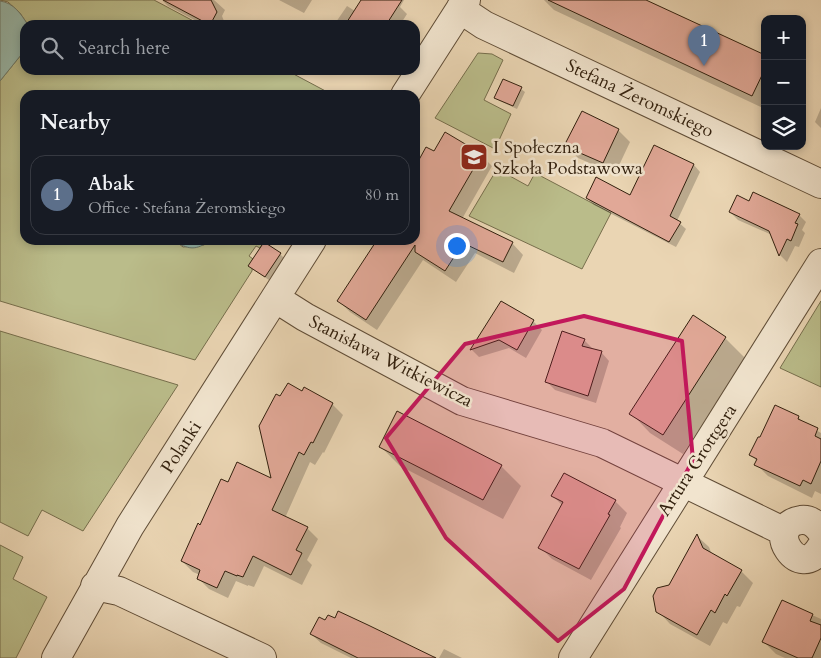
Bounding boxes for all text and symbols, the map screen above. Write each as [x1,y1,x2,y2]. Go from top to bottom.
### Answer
map controls [761,15,806,150]
button: + [761,15,806,60]
search box [20,20,420,75]
pin: 1 [688,25,720,66]
icon: search [38,34,66,62]
text: Search here [78,35,170,61]
street label: Stefana Żeromskiego [562,53,718,144]
button: − [761,60,806,105]
button: layers [761,105,806,150]
text: Nearby [40,108,111,137]
place label: I Społeczna Szkoła Podstawowa [493,135,643,181]
school or university icon: I Społeczna Szkoła Podstawowa [459,142,489,172]
text: Abak [88,171,135,197]
text: 1 [53,184,61,206]
text: 80 m [365,184,399,206]
text: Office · Stefana Żeromskiego [88,197,285,219]
your location [444,233,470,259]
street label: Stanisława Witkiewicza [305,309,477,414]
street label: Artura Grottgera [652,399,743,521]
street label: Polanki [155,416,208,478]

